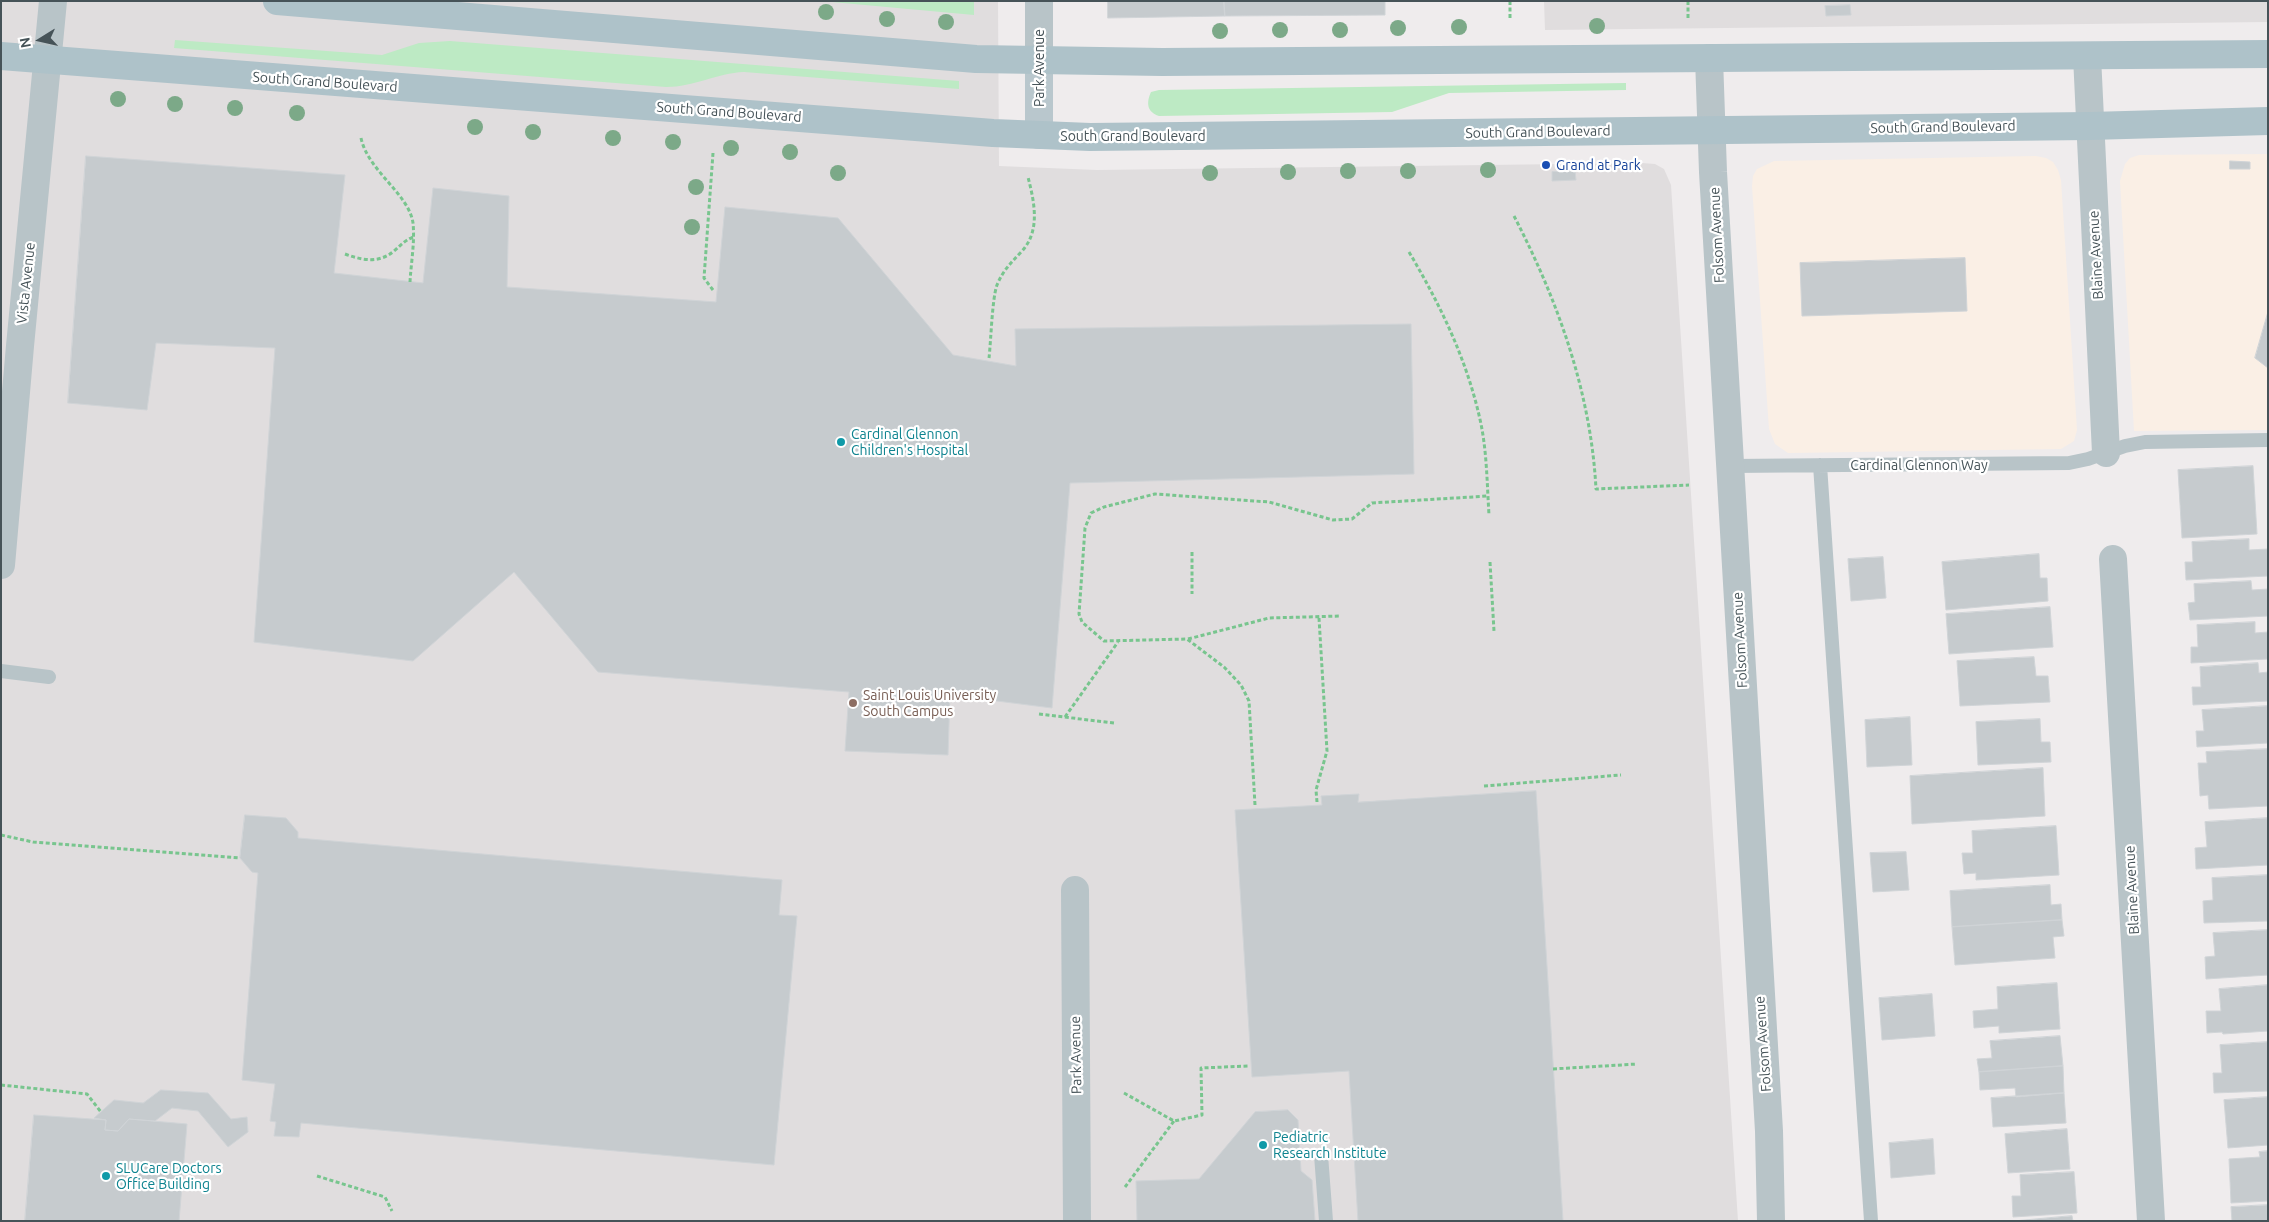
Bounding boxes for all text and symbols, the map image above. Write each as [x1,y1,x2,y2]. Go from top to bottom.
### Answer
north arrow [15,15,65,65]
street label: Park Avenue [1031,29,1047,107]
text: N [16,36,34,49]
street label: South Grand Boulevard [252,69,398,95]
street label: South Grand Boulevard [656,99,802,125]
street label: South Grand Boulevard [1870,117,2016,137]
street label: South Grand Boulevard [1465,122,1611,142]
street label: South Grand Boulevard [1060,128,1206,144]
place label: Grand at Park [1556,157,1641,173]
marker: Grand at Park [1540,159,1552,171]
street label: Folsom Avenue [1706,187,1728,283]
street label: Blaine Avenue [2085,210,2107,300]
street label: Vista Avenue [13,241,39,325]
place label: Cardinal Glennon Children's Hospital [851,426,968,458]
marker: Cardinal Glennon Children's Hospital [835,436,847,448]
street label: Cardinal Glennon Way [1850,457,1988,473]
street label: Folsom Avenue [1729,592,1751,688]
place label: Saint Louis University South Campus [863,687,996,720]
marker: Saint Louis University South Campus [847,697,859,709]
street label: Blaine Avenue [2121,845,2143,935]
street label: Folsom Avenue [1751,996,1775,1092]
street label: Park Avenue [1067,1016,1085,1094]
place label: Pediatric Research Institute [1273,1129,1387,1162]
marker: Pediatric Research Institute [1257,1139,1269,1151]
place label: SLUCare Doctors Office Building [116,1160,222,1192]
marker: SLUCare Doctors Office Building [100,1170,112,1182]

